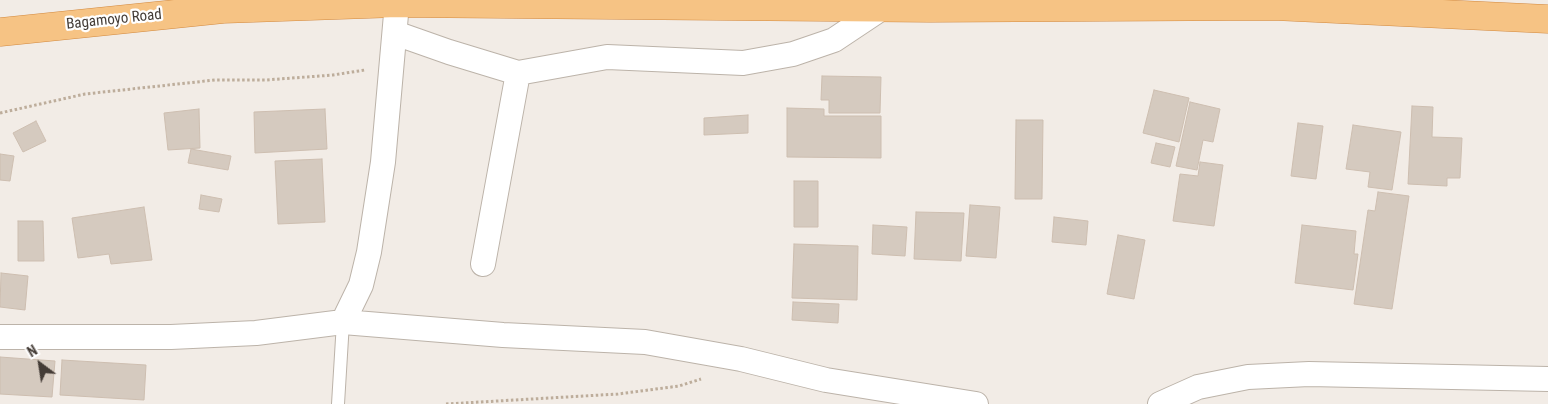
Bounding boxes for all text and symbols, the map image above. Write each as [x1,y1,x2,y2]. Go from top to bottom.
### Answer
street label: Bagamoyo Road [65,6,163,34]
north arrow [15,339,65,389]
text: N [24,342,40,360]

